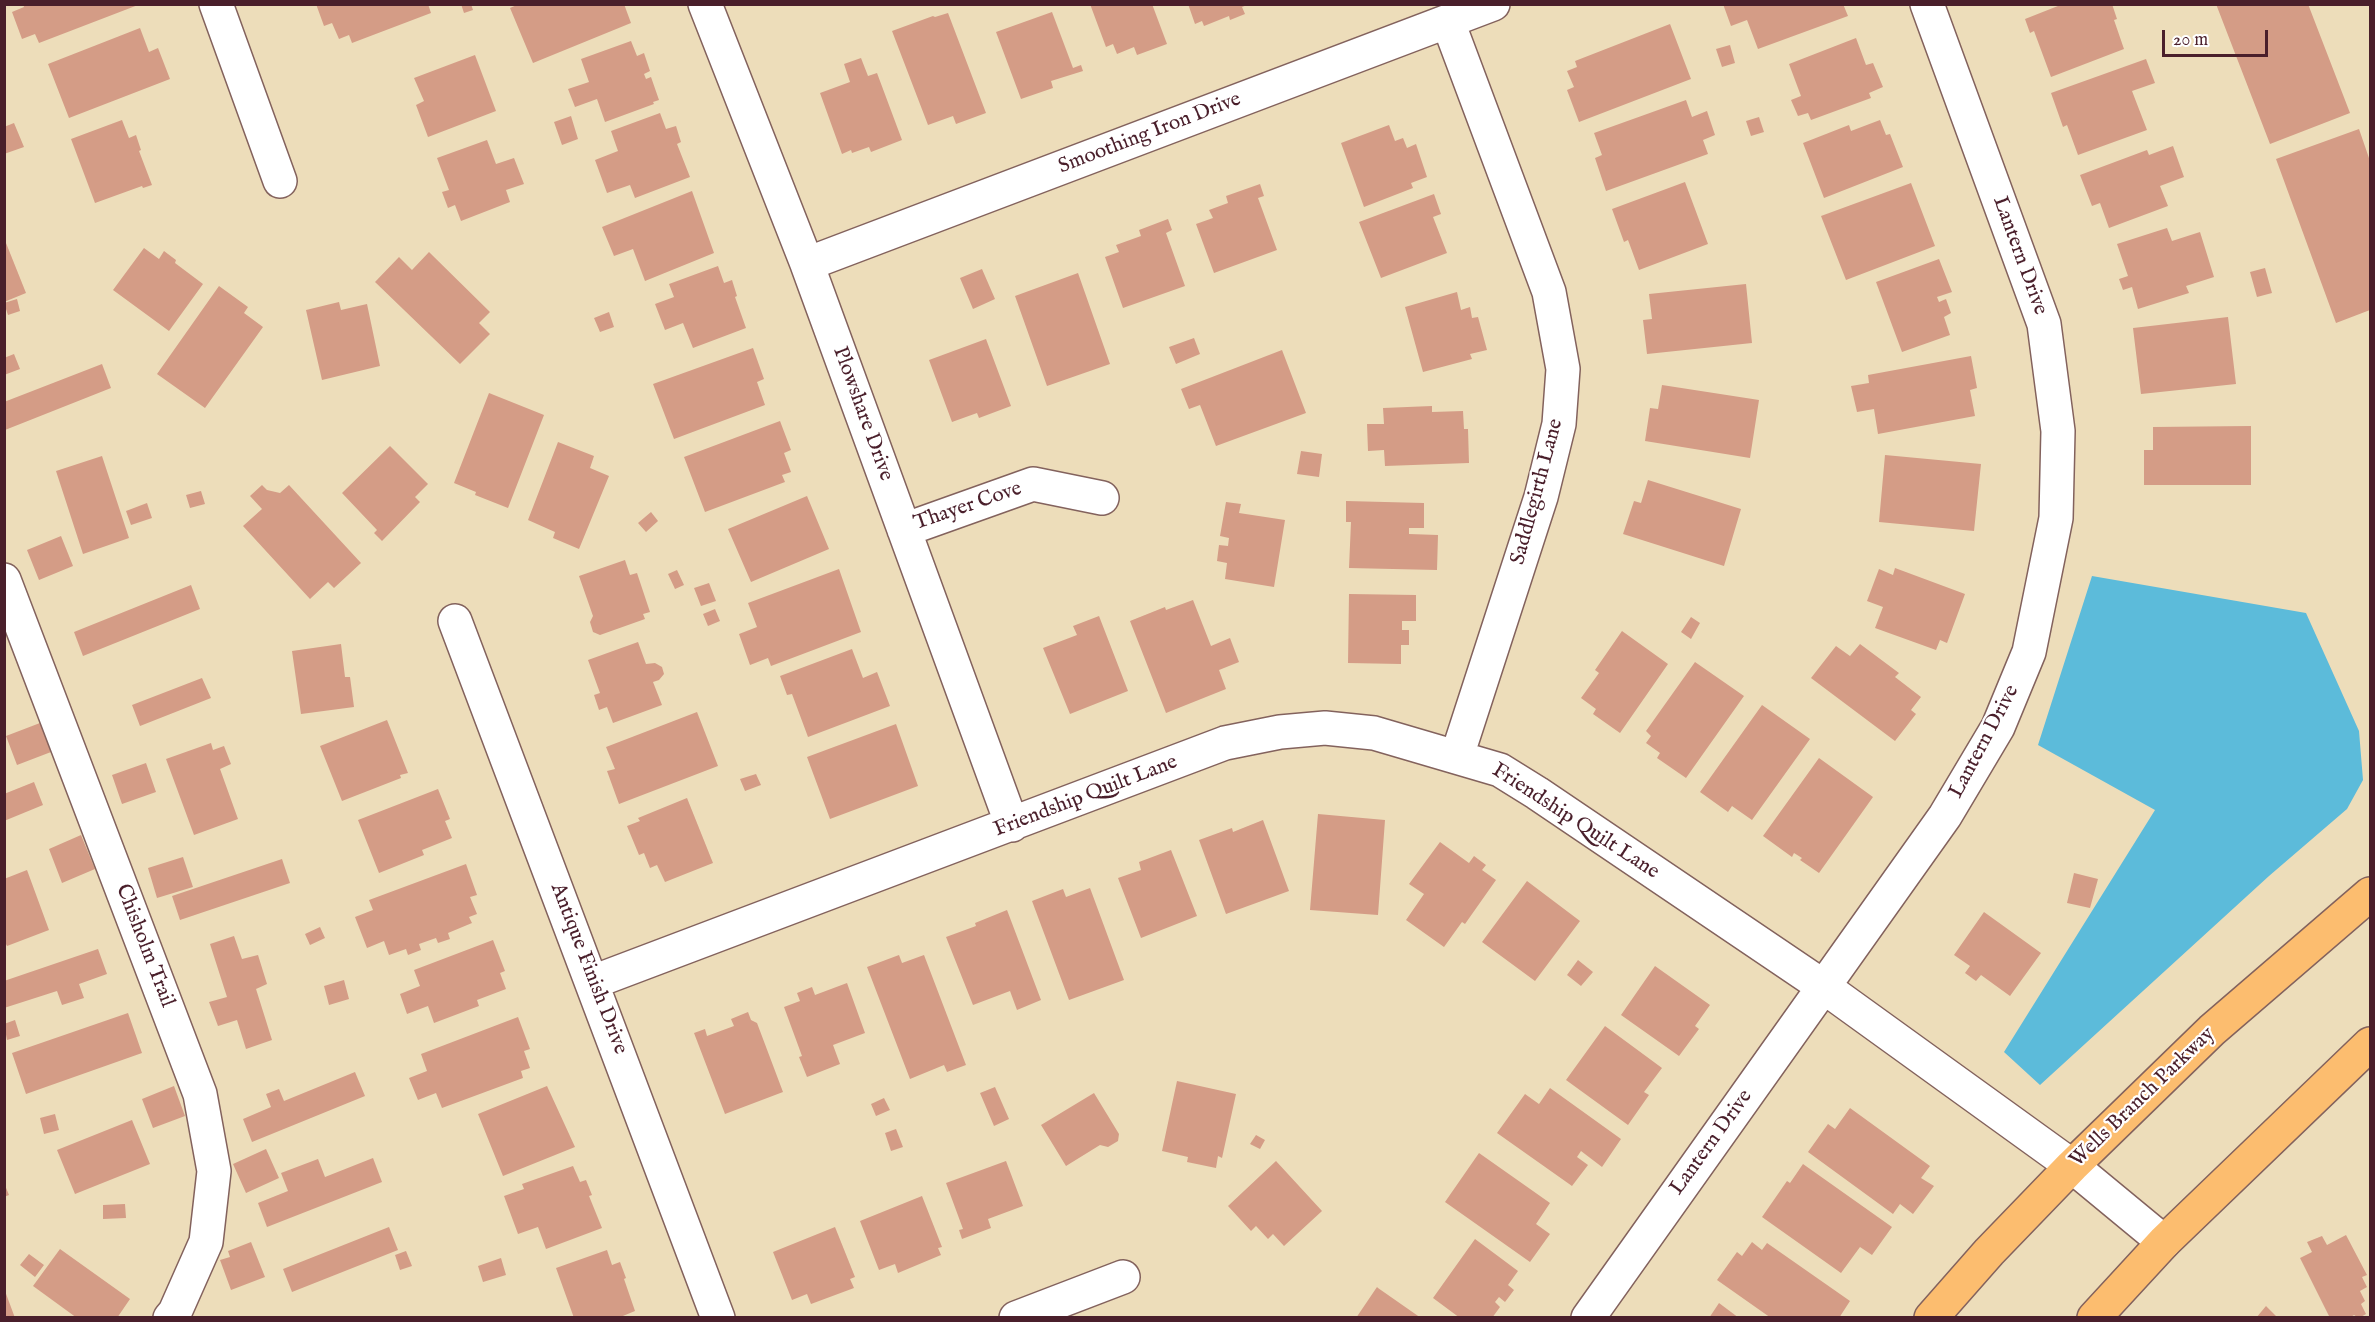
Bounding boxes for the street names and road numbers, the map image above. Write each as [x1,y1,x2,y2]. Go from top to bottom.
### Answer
street label: Smoothing Iron Drive [1055,88,1245,180]
street label: Lantern Drive [1986,193,2052,319]
street label: Plowshare Drive [826,343,898,485]
street label: Saddlegirth Lane [1506,416,1570,568]
street label: Thayer Cove [911,477,1025,537]
street label: Lantern Drive [1945,681,2025,803]
street label: Friendship Quilt Lane [991,750,1181,844]
street label: Friendship Quilt Lane [1487,758,1663,886]
street label: Antique Finish Drive [544,880,632,1058]
street label: Chisholm Trail [109,881,179,1011]
street label: Wells Branch Parkway [2065,1022,2221,1174]
street label: Lantern Drive [1665,1085,1759,1201]

